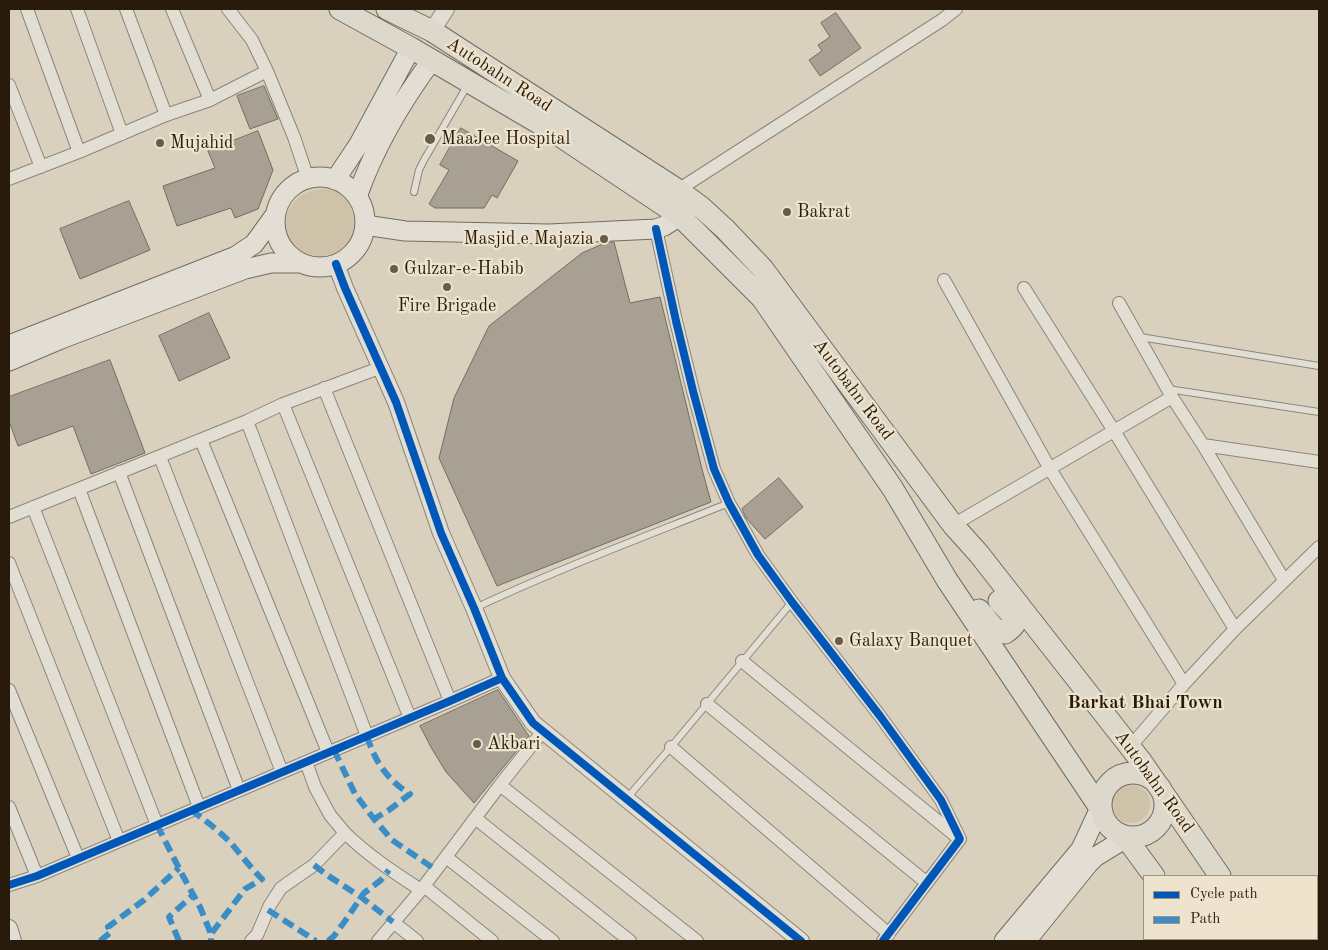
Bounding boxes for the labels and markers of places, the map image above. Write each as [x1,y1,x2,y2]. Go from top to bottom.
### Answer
place label: MaaJee Hospital [441,128,570,150]
place label: Mujahid [170,132,233,154]
marker: MaaJee Hospital [423,132,437,146]
marker: Mujahid [154,137,166,149]
place label: Bakrat [797,201,850,223]
marker: Bakrat [781,206,793,218]
place label: Masjid e Majazia [464,228,594,250]
marker: Masjid e Majazia [598,233,610,245]
place label: Gulzar-e-Habib [404,258,524,280]
marker: Gulzar-e-Habib [388,263,400,275]
marker: Fire Brigade [441,281,453,293]
place label: Fire Brigade [398,295,496,317]
place label: Galaxy Banquet [849,630,973,652]
marker: Galaxy Banquet [833,635,845,647]
place label: Akbari [487,733,540,755]
marker: Akbari [471,738,483,750]

